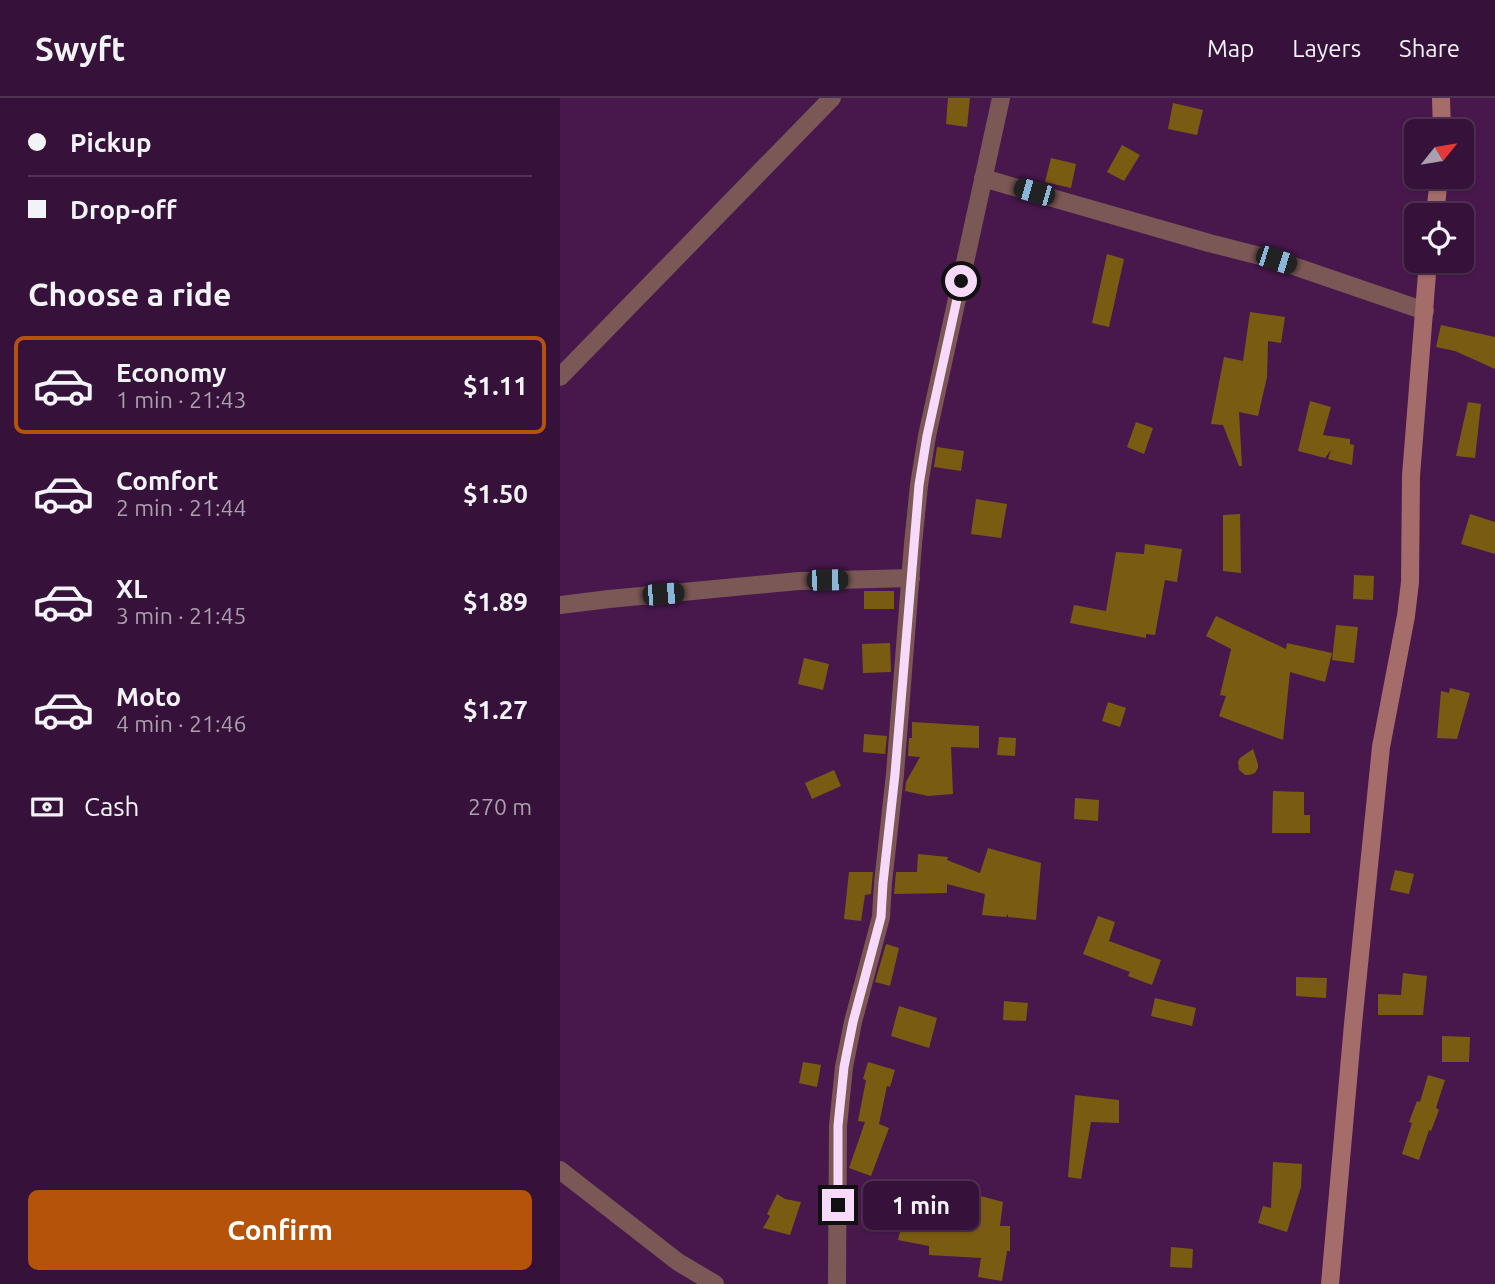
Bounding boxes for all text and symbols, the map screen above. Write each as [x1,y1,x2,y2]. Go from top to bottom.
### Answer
text: Swyft [35,30,125,67]
text: Map [1207,35,1254,62]
text: Layers [1292,35,1361,62]
text: Share [1399,35,1460,62]
north arrow [1404,119,1474,189]
map controls [1404,119,1474,273]
text: Pickup [70,128,152,157]
car [1011,176,1058,208]
text: Drop-off [70,195,177,224]
button: locate [1404,203,1474,273]
car [1253,244,1300,276]
route start [945,265,977,297]
text: Choose a ride [28,276,231,312]
icon: car [32,354,95,417]
text: Economy [116,358,226,387]
text: $1.11 [463,371,528,400]
text: 1 min · 21:43 [116,387,247,412]
icon: car [32,462,95,525]
text: Comfort [116,466,219,495]
text: $1.50 [463,479,528,508]
text: 2 min · 21:44 [116,495,247,520]
car [806,569,849,591]
icon: car [32,570,95,633]
text: XL [116,574,147,603]
car [642,582,685,606]
text: $1.89 [463,587,528,616]
text: 3 min · 21:45 [116,603,247,628]
icon: car [32,678,95,741]
text: Moto [116,682,181,711]
text: $1.27 [463,695,528,724]
text: 4 min · 21:46 [116,711,247,736]
icon: cash [28,788,66,826]
text: Cash [84,792,139,821]
text: 270 m [468,794,532,819]
callout: 1 min [862,1180,978,1230]
route end [822,1189,854,1221]
button: Confirm [28,1190,532,1270]
text: 1 min [892,1193,950,1218]

